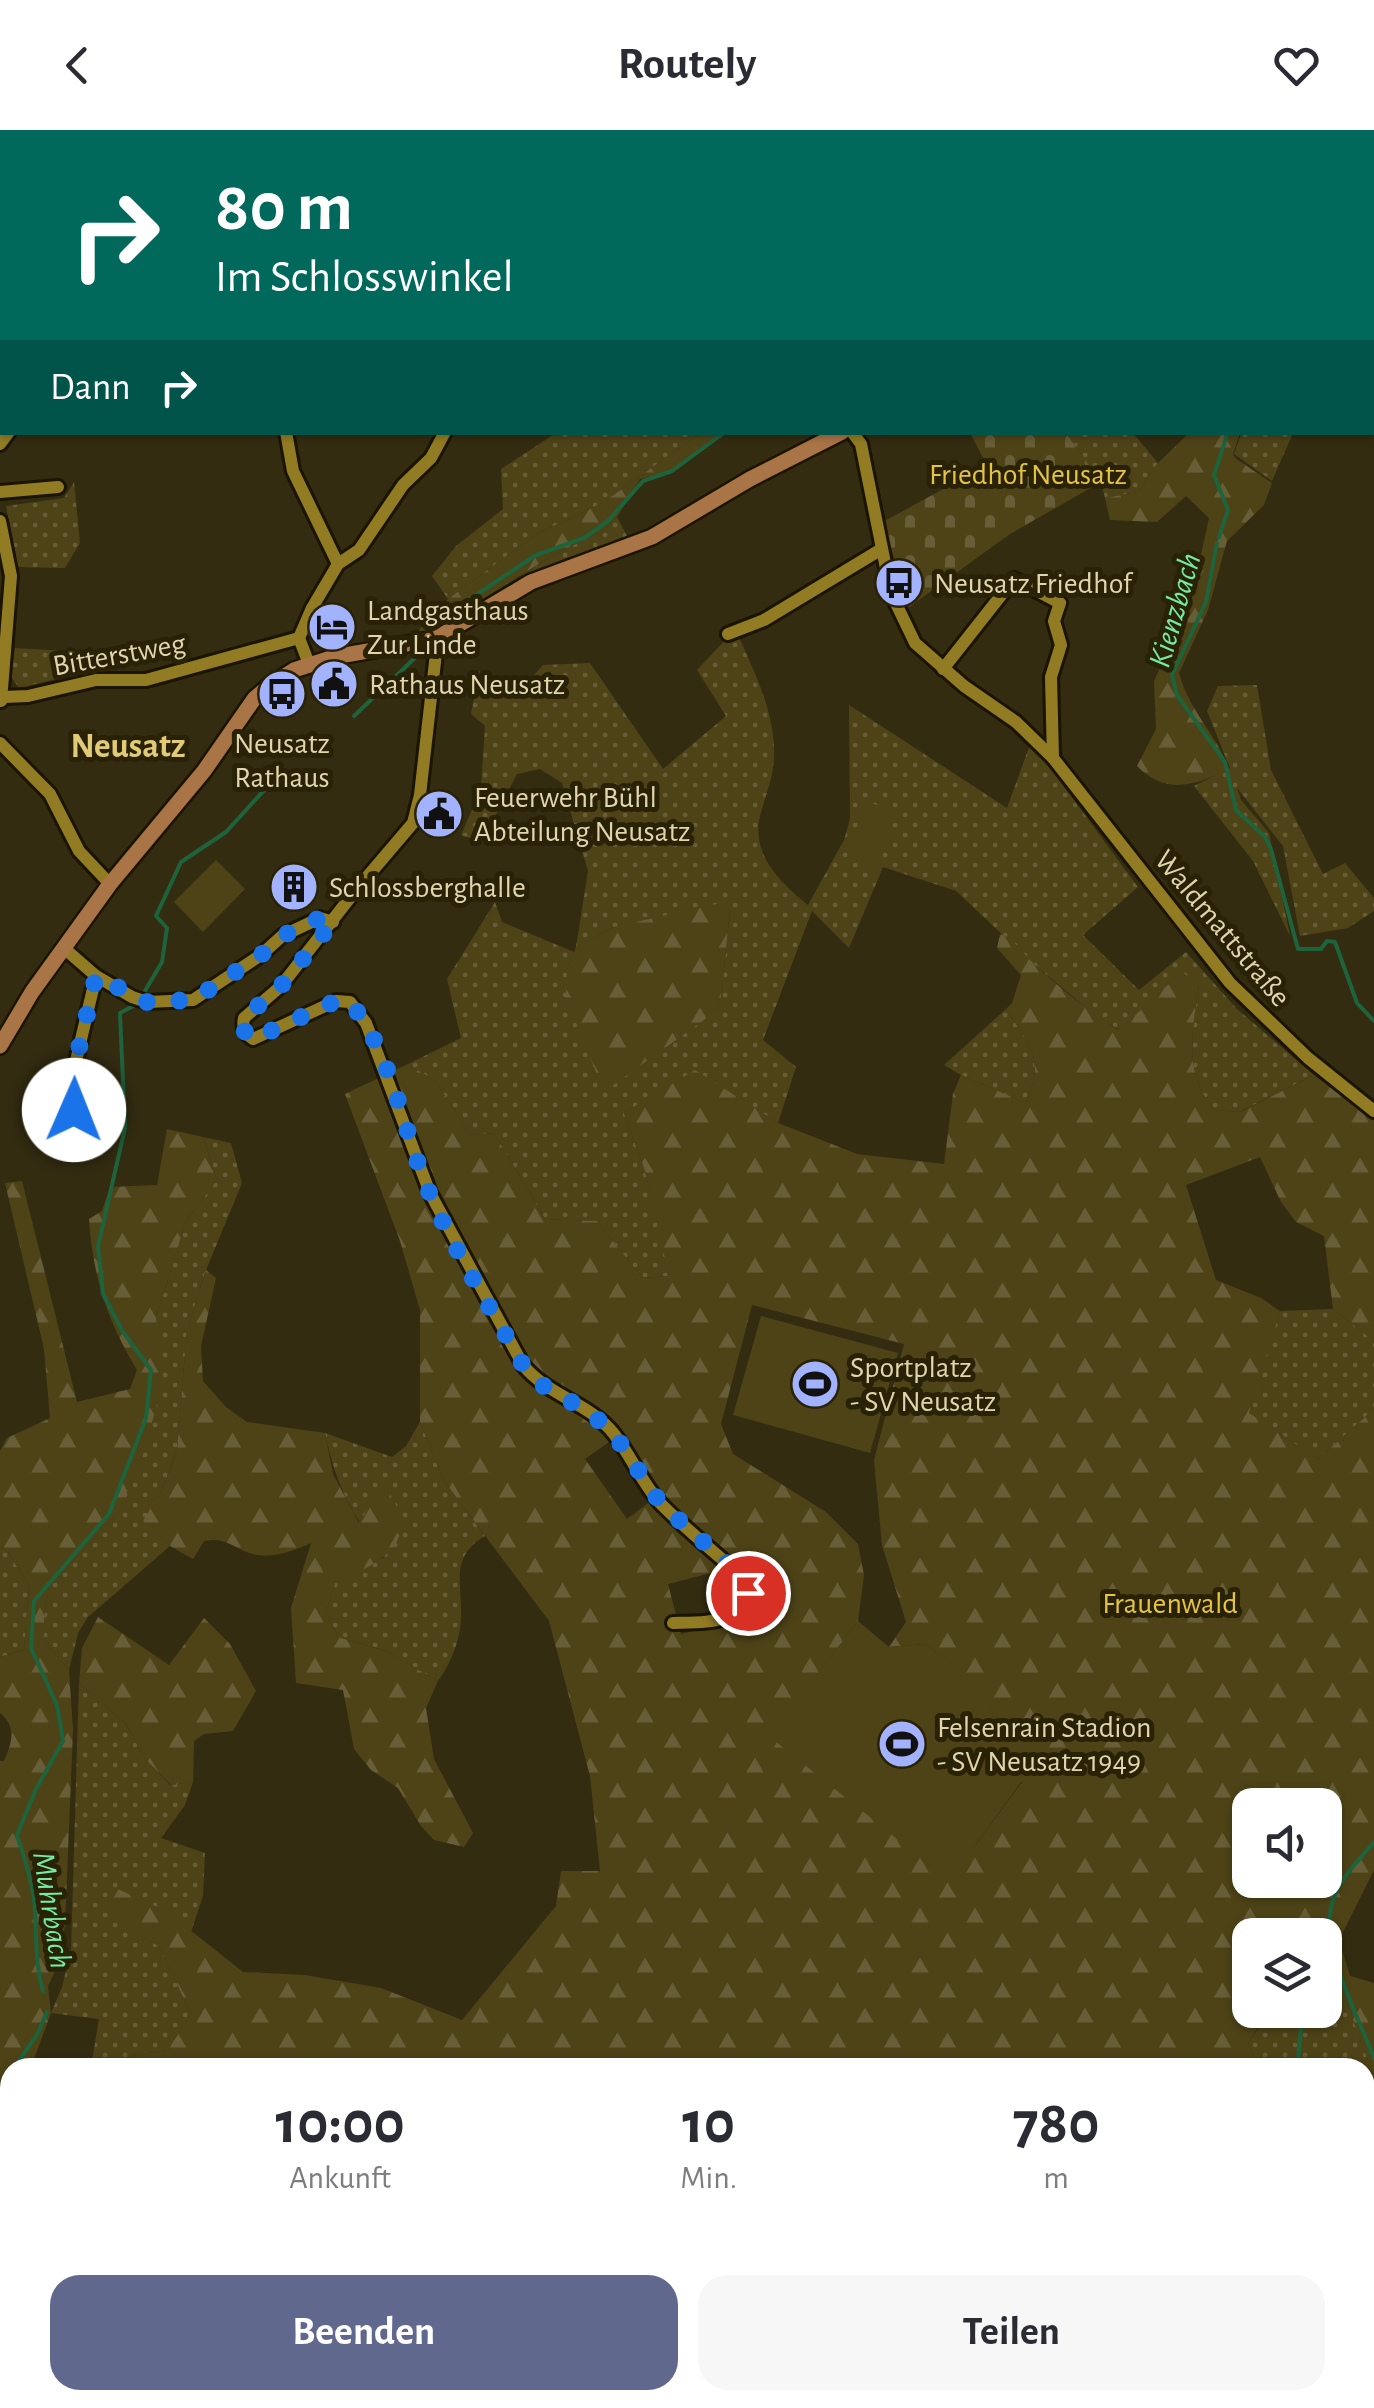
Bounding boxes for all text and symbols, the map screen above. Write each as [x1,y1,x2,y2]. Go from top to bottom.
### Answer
icon: back [50,38,105,93]
icon: heart [1269,38,1324,93]
text: Routely [618,42,756,87]
icon: right [50,170,180,300]
text: 80 m [215,173,353,243]
text: Im Schlosswinkel [215,255,514,300]
icon: right [151,360,206,415]
text: Dann [50,369,131,407]
park label: Friedhof Neusatz [929,460,1127,490]
water label: Kienzbach [1143,549,1207,671]
bus stop icon: Neusatz Friedhof [873,557,925,609]
place label: Neusatz Friedhof [934,569,1134,599]
place label: Landgasthaus Zur Linde [367,596,529,660]
hotel icon: Landgasthaus Zur Linde [306,601,358,653]
street label: Bitterstweg [50,628,188,681]
public building icon: Rathaus Neusatz [308,658,360,710]
bus stop icon: Neusatz Rathaus [256,668,308,720]
place label: Rathaus Neusatz [369,670,565,700]
district label: Neusatz [70,729,186,764]
place label: Neusatz Rathaus [234,729,330,793]
place label: Feuerwehr Bühl Abteilung Neusatz [474,783,690,847]
public building icon: Feuerwehr Bühl Abteilung Neusatz [413,788,465,840]
street label: Waldmattstraße [1149,845,1296,1012]
building icon: Schlossberghalle [268,861,320,913]
place label: Schlossberghalle [329,873,526,903]
position arrow [22,1058,126,1162]
place label: Sportplatz - SV Neusatz [850,1353,996,1417]
sports icon: Sportplatz - SV Neusatz [789,1358,841,1410]
pin [706,1551,791,1636]
icon: arrive [721,1566,776,1621]
park label: Frauenwald [1102,1589,1238,1619]
place label: Felsenrain Stadion - SV Neusatz 1949 [937,1713,1152,1777]
sports icon: Felsenrain Stadion - SV Neusatz 1949 [876,1718,928,1770]
map controls [1232,1788,1342,2028]
button: sound [1232,1788,1342,1898]
water label: Muhrbach [27,1849,77,1971]
button: layers [1232,1918,1342,2028]
text: 10:00 [276,2094,405,2154]
text: 10 [682,2094,735,2154]
text: 780 [1013,2094,1099,2154]
text: Ankunft [289,2162,391,2194]
text: Min. [680,2162,737,2194]
text: m [1043,2162,1069,2194]
button: Beenden [50,2275,678,2390]
button: Teilen [698,2275,1325,2390]

